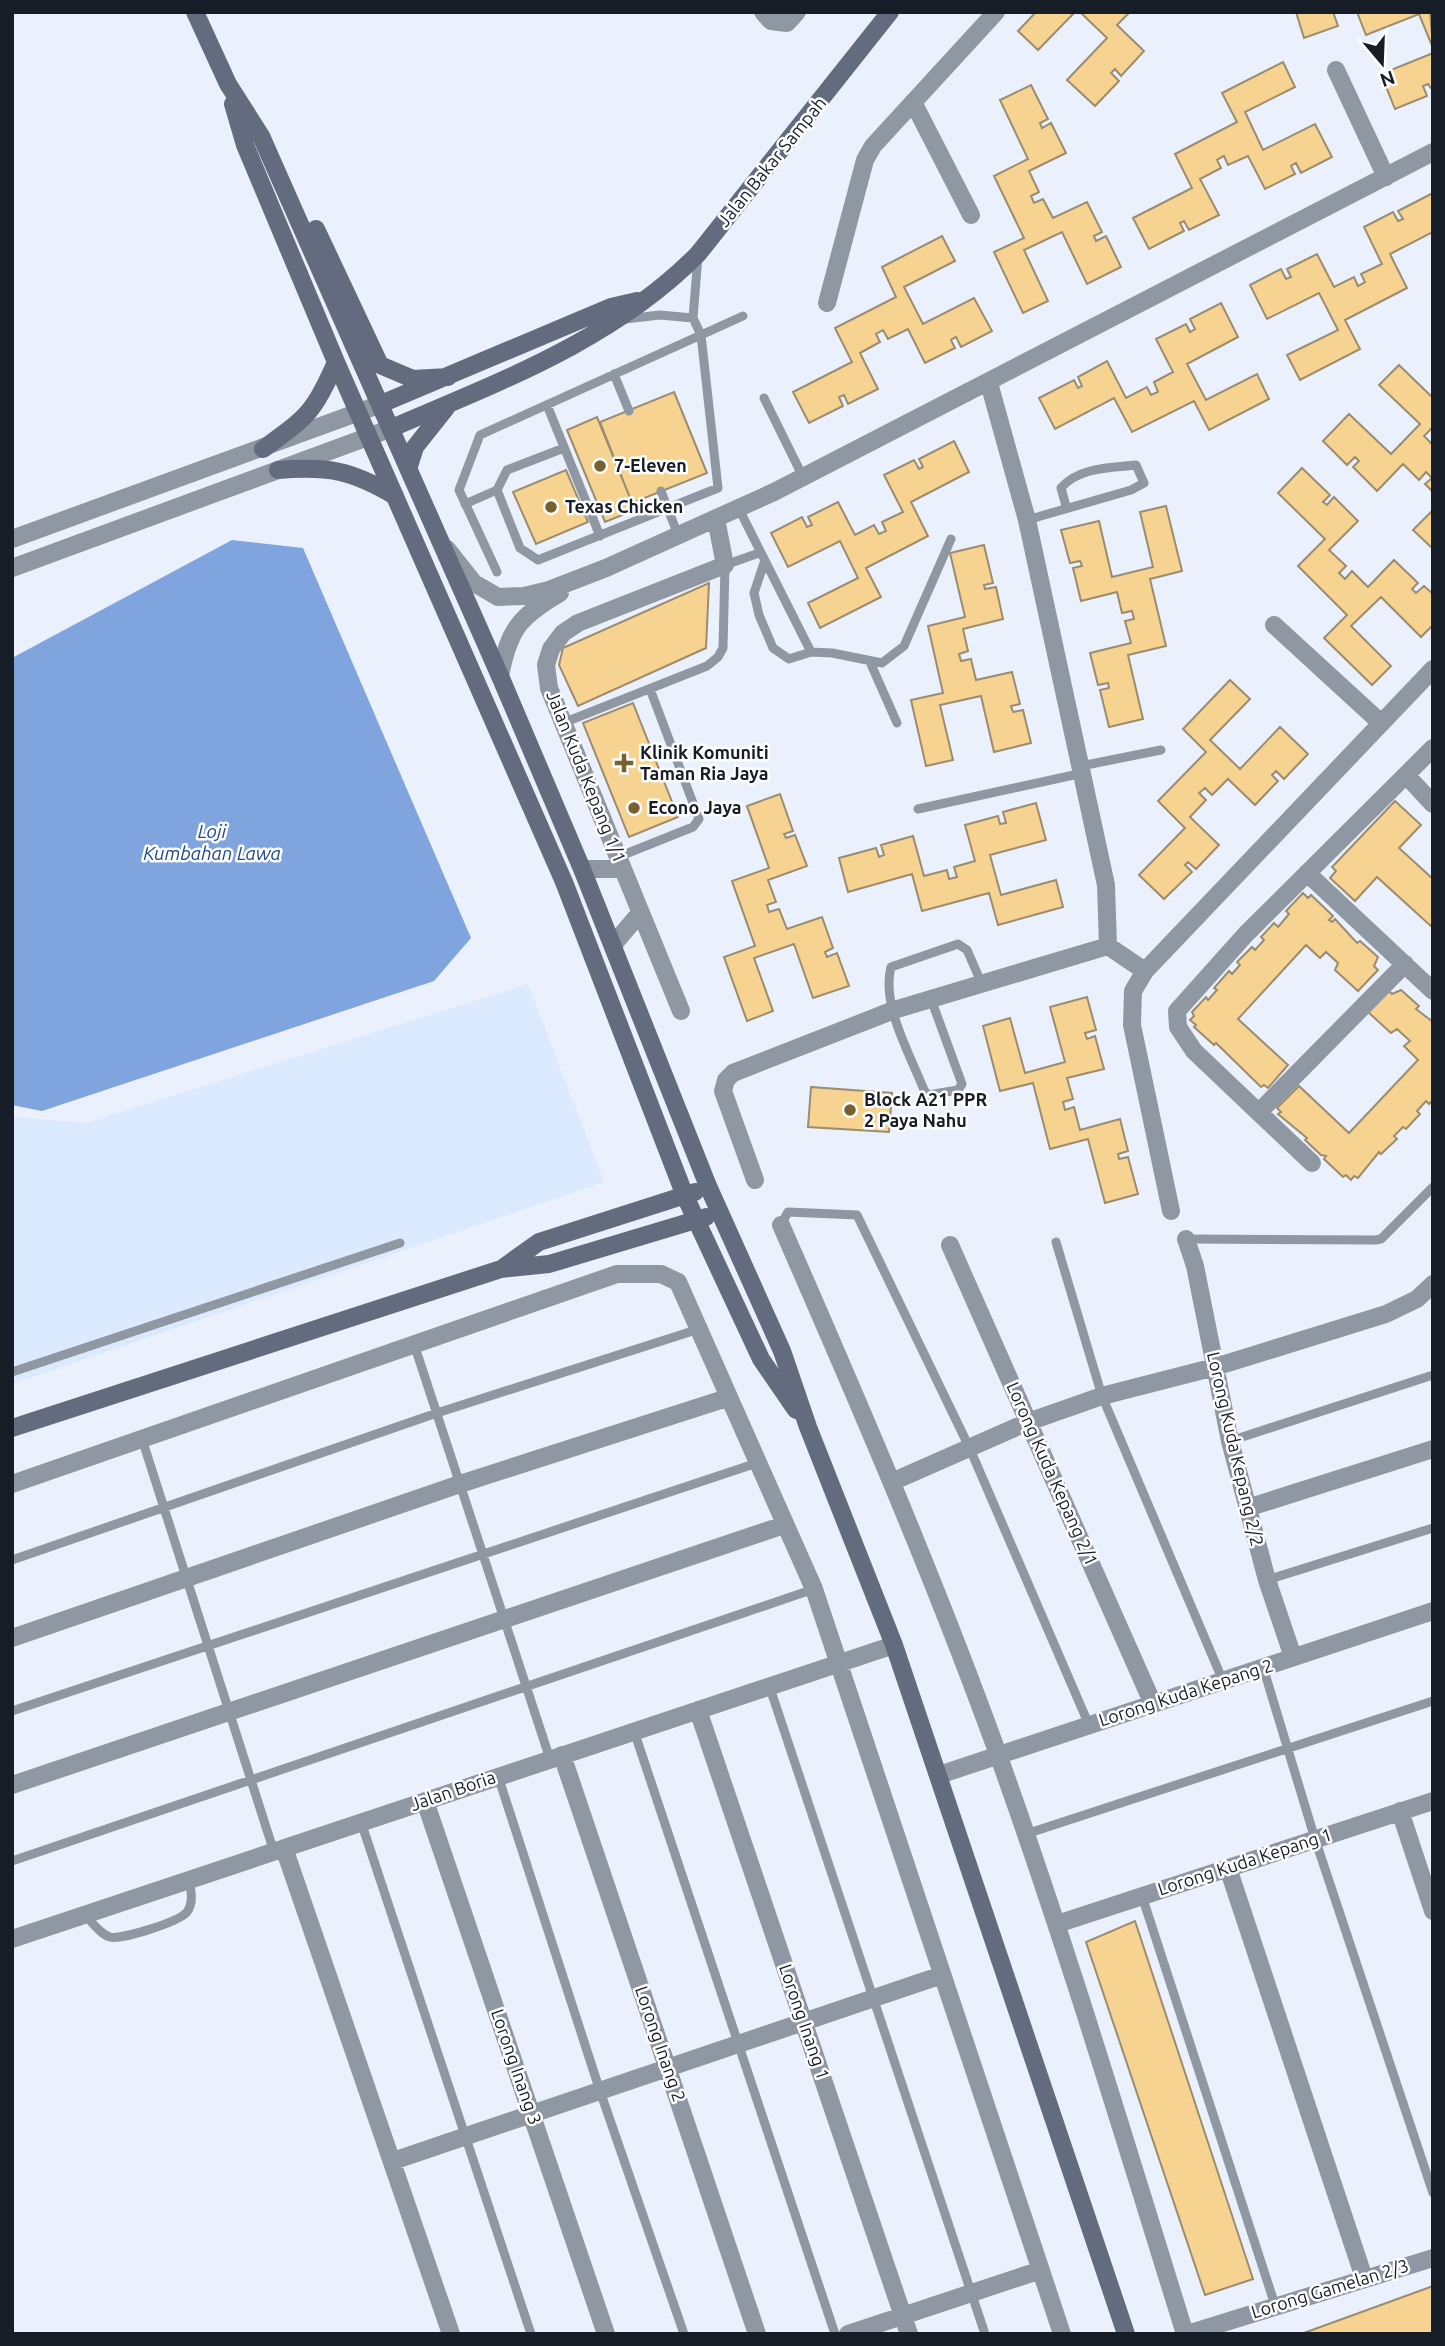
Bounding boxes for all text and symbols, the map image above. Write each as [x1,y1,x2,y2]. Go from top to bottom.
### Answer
north arrow [1347,28,1417,98]
text: N [1377,66,1398,92]
street label: Jalan Bakar Sampah [713,93,830,230]
place label: 7-Eleven [614,455,687,475]
marker: 7-Eleven [592,458,608,474]
place label: Texas Chicken [565,496,683,516]
marker: Texas Chicken [543,499,559,515]
street label: Jalan Kuda Kepang 1/1 [543,688,631,866]
place label: Klinik Komuniti Taman Ria Jaya [640,742,769,783]
marker: Klinik Komuniti Taman Ria Jaya [614,753,634,773]
place label: Econo Jaya [648,797,742,817]
marker: Econo Jaya [626,800,642,816]
water label: Loji Kumbahan Lawa [143,820,281,864]
place label: Block A21 PPR 2 Paya Nahu [864,1089,987,1130]
marker: Block A21 PPR 2 Paya Nahu [842,1102,858,1118]
street label: Lorong Kuda Kepang 2/2 [1204,1350,1268,1548]
street label: Lorong Kuda Kepang 2/1 [1003,1379,1103,1569]
street label: Lorong Kuda Kepang 2 [1096,1654,1275,1730]
street label: Jalan Boria [407,1766,498,1814]
street label: Lorong Kuda Kepang 1 [1155,1823,1334,1899]
street label: Lorong Inang 1 [776,1961,834,2082]
street label: Lorong Inang 2 [632,1983,690,2104]
street label: Lorong Inang 3 [488,2006,546,2127]
street label: Lorong Gamelan 2/3 [1248,2255,1411,2322]

